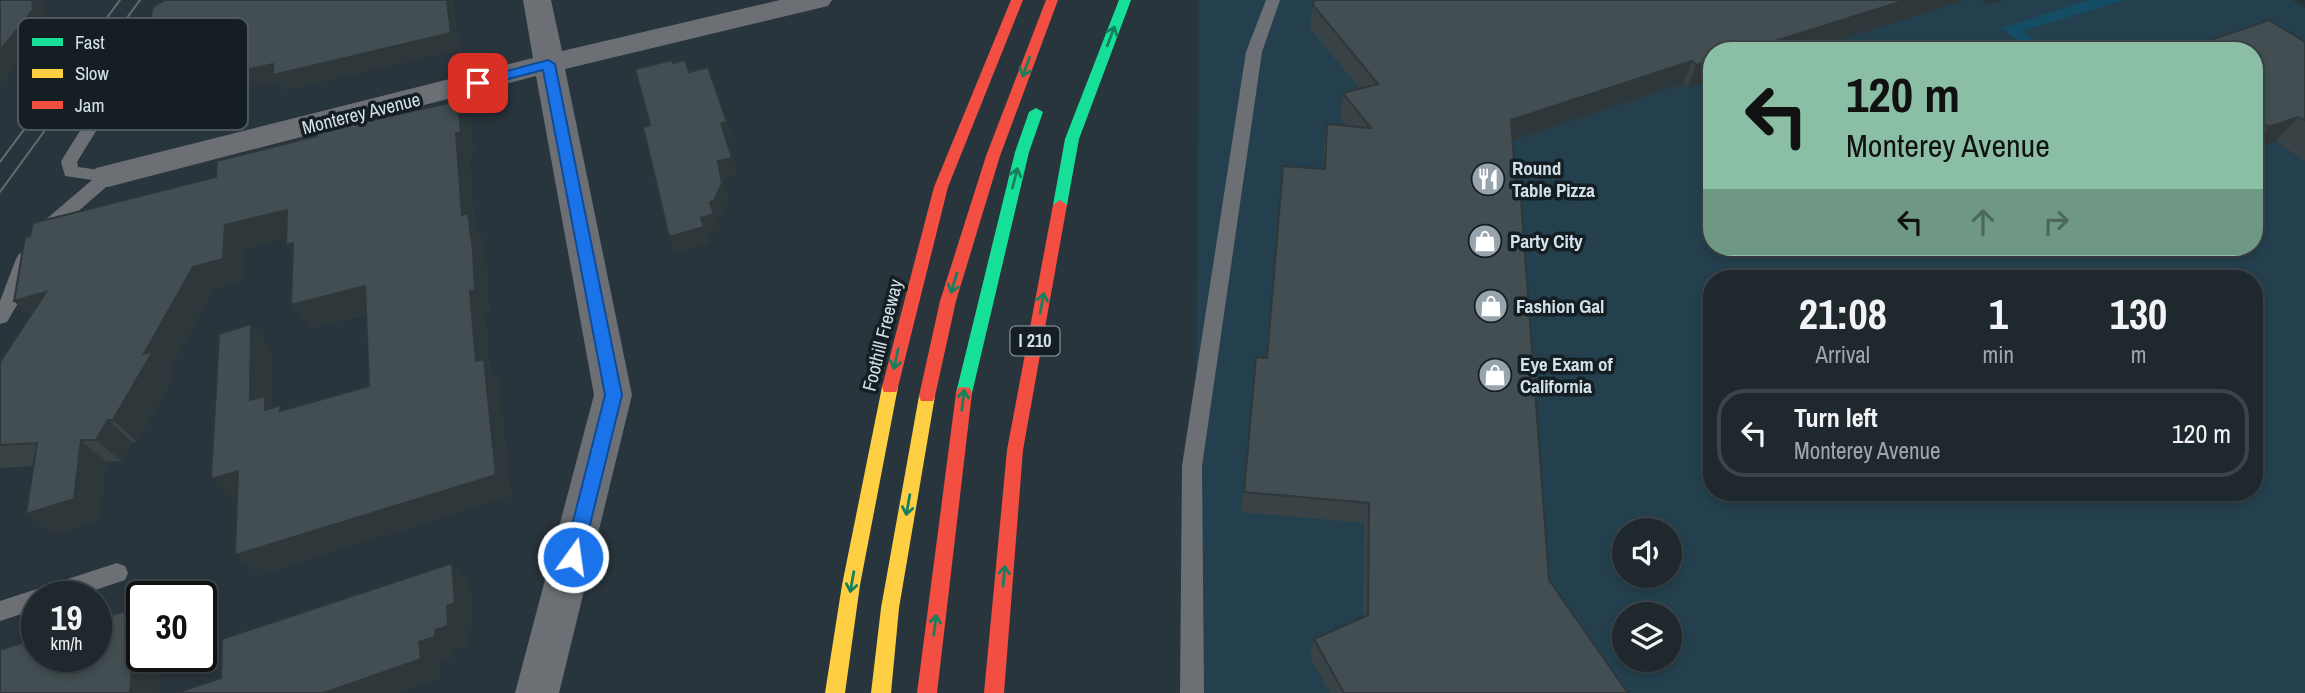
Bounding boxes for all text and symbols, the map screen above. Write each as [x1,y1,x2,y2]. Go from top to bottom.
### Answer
legend [18,18,248,130]
one-way arrow [1106,26,1119,48]
text: Fast [75,29,105,55]
pin [448,53,508,113]
one-way arrow [1019,56,1031,77]
text: Slow [75,60,110,86]
text: 120 m [1846,61,1960,127]
icon: arrive [459,64,497,102]
icon: left [1731,70,1822,161]
street label: Monterey Avenue [299,86,423,140]
text: Jam [75,92,104,118]
text: Monterey Avenue [1846,124,2050,167]
place label: Round Table Pizza [1512,155,1595,203]
restaurant icon: Round Table Pizza [1469,160,1507,198]
one-way arrow [1009,167,1022,190]
icon: left [1891,203,1929,241]
icon: ahead [1964,203,2002,241]
icon: right [2037,203,2075,241]
shop icon: Party City [1466,222,1504,260]
place label: Party City [1510,228,1583,254]
one-way arrow [946,271,959,293]
street label: Foothill Freeway [856,276,909,394]
text: 21:08 [1799,286,1887,342]
text: 1 [1989,286,2008,342]
text: 130 [2110,286,2167,342]
shop icon: Fashion Gal [1472,287,1510,325]
one-way arrow [1036,292,1049,315]
place label: Fashion Gal [1516,293,1604,319]
road number: I 210 [1010,326,1060,356]
text: Arrival [1816,339,1870,370]
text: min [1983,339,2014,370]
text: m [2131,339,2146,370]
one-way arrow [888,347,902,370]
place label: Eye Exam of California [1520,351,1613,399]
shop icon: Eye Exam of California [1476,356,1514,394]
one-way arrow [957,389,970,411]
text: Turn left [1794,400,1878,435]
icon: left [1735,414,1773,452]
text: 120 m [2172,416,2231,451]
text: Monterey Avenue [1794,435,1940,466]
one-way arrow [901,493,914,516]
map controls [1612,518,1682,672]
button: sound [1612,518,1682,588]
position arrow [536,520,610,594]
one-way arrow [998,565,1011,588]
one-way arrow [845,570,858,593]
speed limit sign: 30 [126,581,217,672]
text: 19 [51,594,82,641]
button: layers [1612,602,1682,672]
one-way arrow [929,614,942,637]
text: km/h [51,631,83,656]

